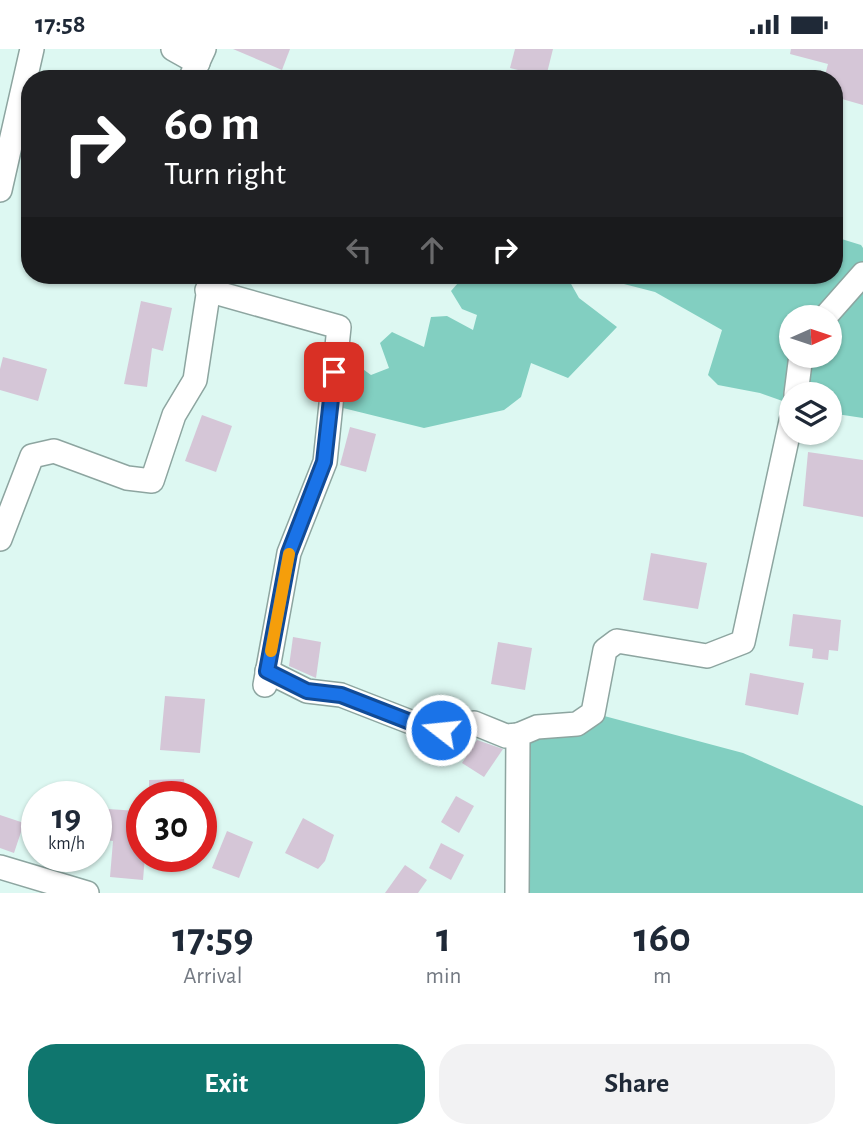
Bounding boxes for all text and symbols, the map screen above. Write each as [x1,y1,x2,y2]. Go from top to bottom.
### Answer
text: 17:58 [35,11,86,37]
icon: right [49,98,140,189]
text: 60 m [164,100,260,149]
text: Turn right [164,158,286,190]
icon: left [340,231,378,269]
icon: ahead [413,231,451,269]
icon: right [486,231,524,269]
north arrow [779,305,842,367]
map controls [779,305,842,445]
pin [304,342,364,402]
icon: arrive [315,353,353,391]
button: layers [779,382,842,445]
position arrow [404,693,478,767]
speed limit sign: 30 [126,781,217,872]
text: 19 [52,800,81,835]
text: km/h [48,835,85,853]
text: 17:59 [172,917,253,959]
text: 1 [436,917,451,959]
text: 160 [634,917,691,959]
text: Arrival [183,965,242,988]
text: min [426,965,461,988]
text: m [653,965,671,988]
button: Exit [28,1044,425,1124]
button: Share [439,1044,835,1124]

